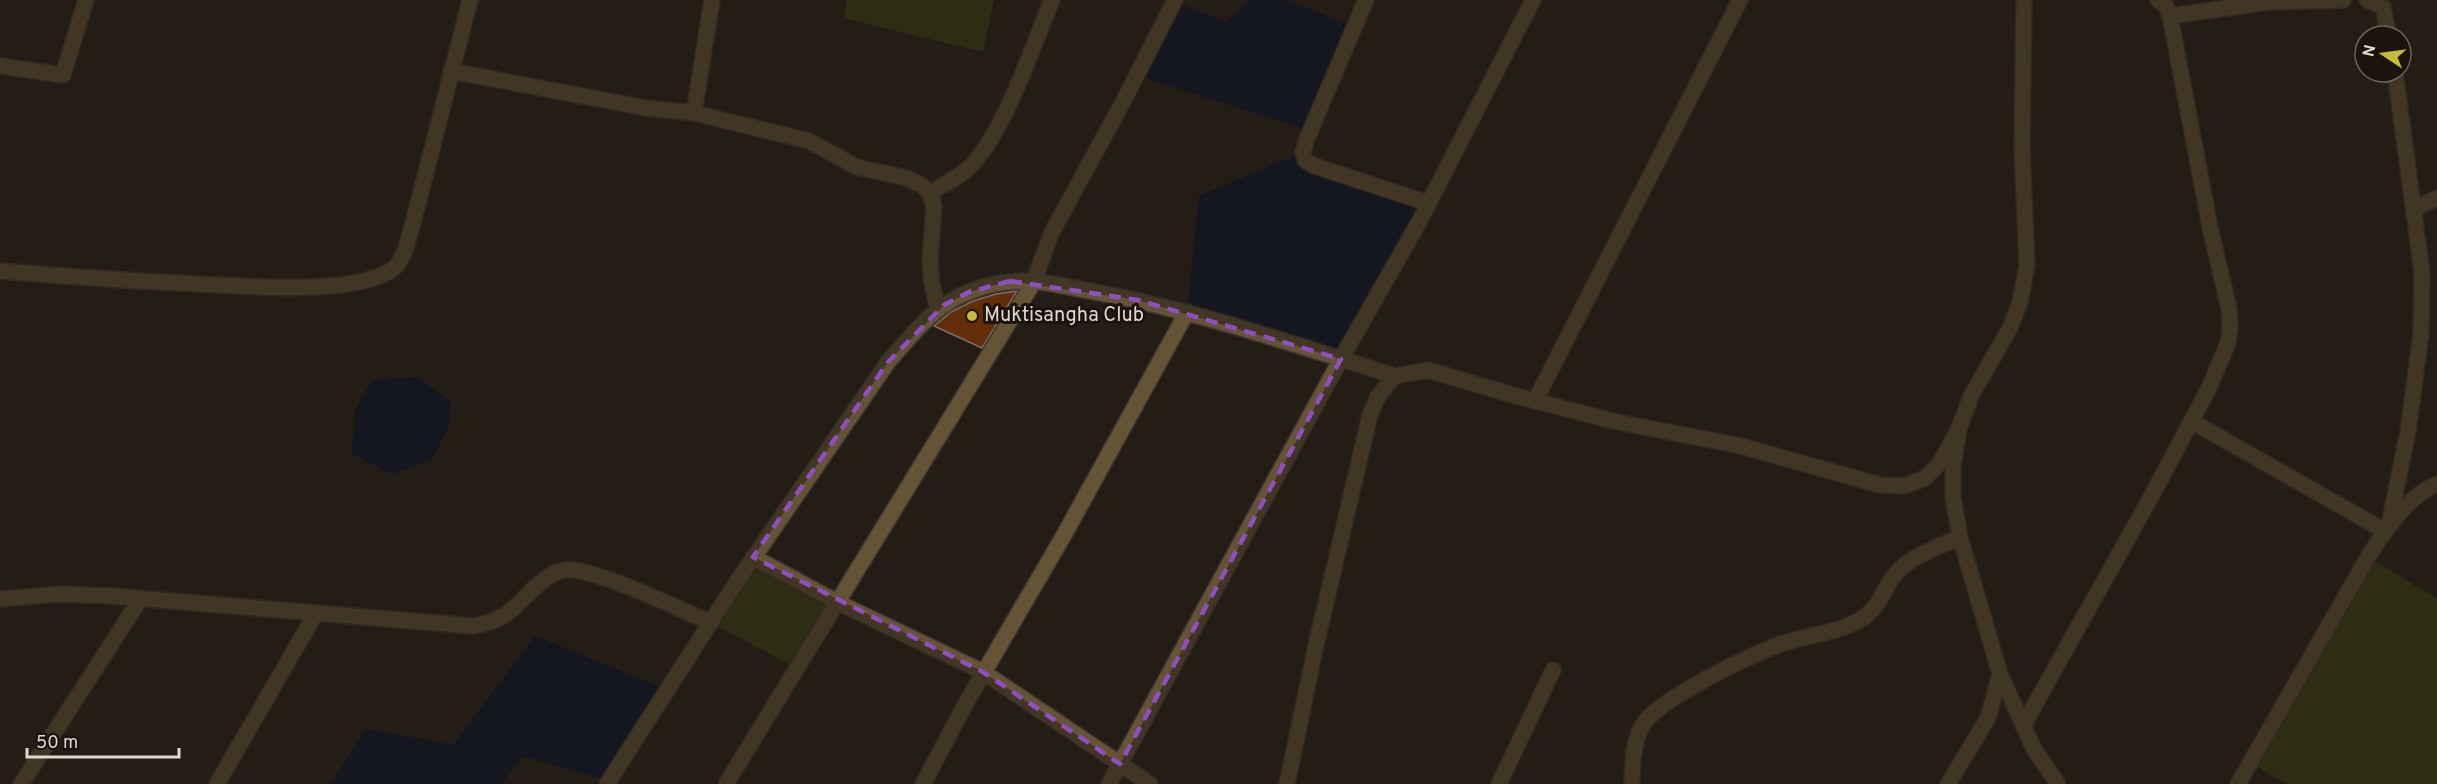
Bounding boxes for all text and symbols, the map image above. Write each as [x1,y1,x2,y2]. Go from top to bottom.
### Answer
north arrow [2353,24,2413,84]
text: N [2359,43,2381,59]
place label: Muktisangha Club [984,303,1144,329]
marker: Muktisangha Club [965,309,979,323]
scale bar [27,721,178,759]
text: 50 m [36,732,78,755]

